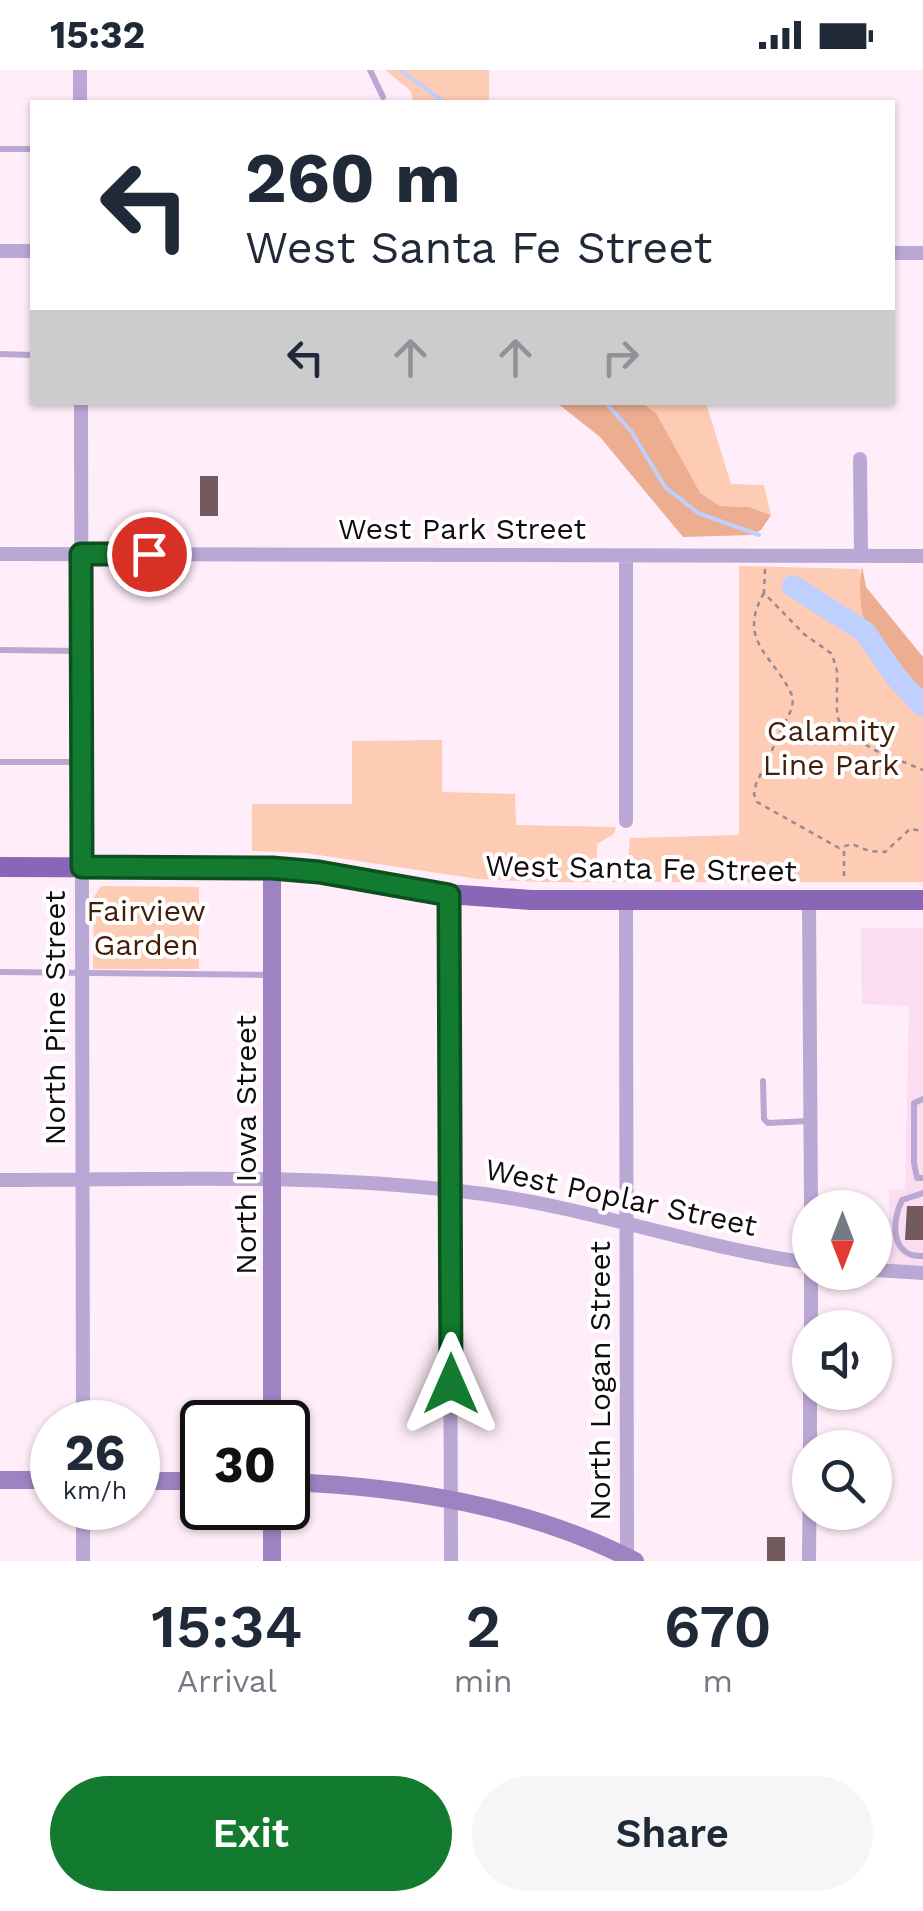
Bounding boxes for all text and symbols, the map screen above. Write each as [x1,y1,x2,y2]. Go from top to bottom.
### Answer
text: 15:32 [50,13,145,57]
text: 260 m [245,137,461,219]
icon: left [80,140,210,270]
text: West Santa Fe Street [245,221,712,274]
icon: left [278,330,333,385]
icon: ahead [383,330,438,385]
icon: ahead [488,330,543,385]
icon: right [593,330,648,385]
street label: West Park Street [338,511,586,546]
pin [107,512,192,597]
icon: arrive [122,527,177,582]
park label: Calamity Line Park [763,713,899,782]
street label: West Santa Fe Street [485,848,797,888]
street label: North Pine Street [37,890,72,1146]
park label: Fairview Garden [86,893,206,962]
street label: North Iowa Street [228,1014,263,1275]
street label: West Poplar Street [482,1151,760,1243]
north arrow [792,1190,892,1290]
map controls [792,1190,892,1530]
street label: North Logan Street [582,1241,617,1521]
button: sound [792,1310,892,1410]
position arrow [399,1332,503,1436]
speed limit sign: 30 [180,1400,310,1530]
text: 26 [65,1423,125,1482]
button: search [792,1430,892,1530]
text: km/h [63,1476,127,1505]
text: 15:34 [151,1591,302,1662]
text: 2 [465,1591,501,1662]
text: 670 [664,1591,772,1662]
text: Arrival [177,1662,277,1700]
text: min [454,1662,513,1700]
text: m [702,1662,733,1700]
button: Exit [50,1776,452,1891]
button: Share [472,1776,873,1891]

